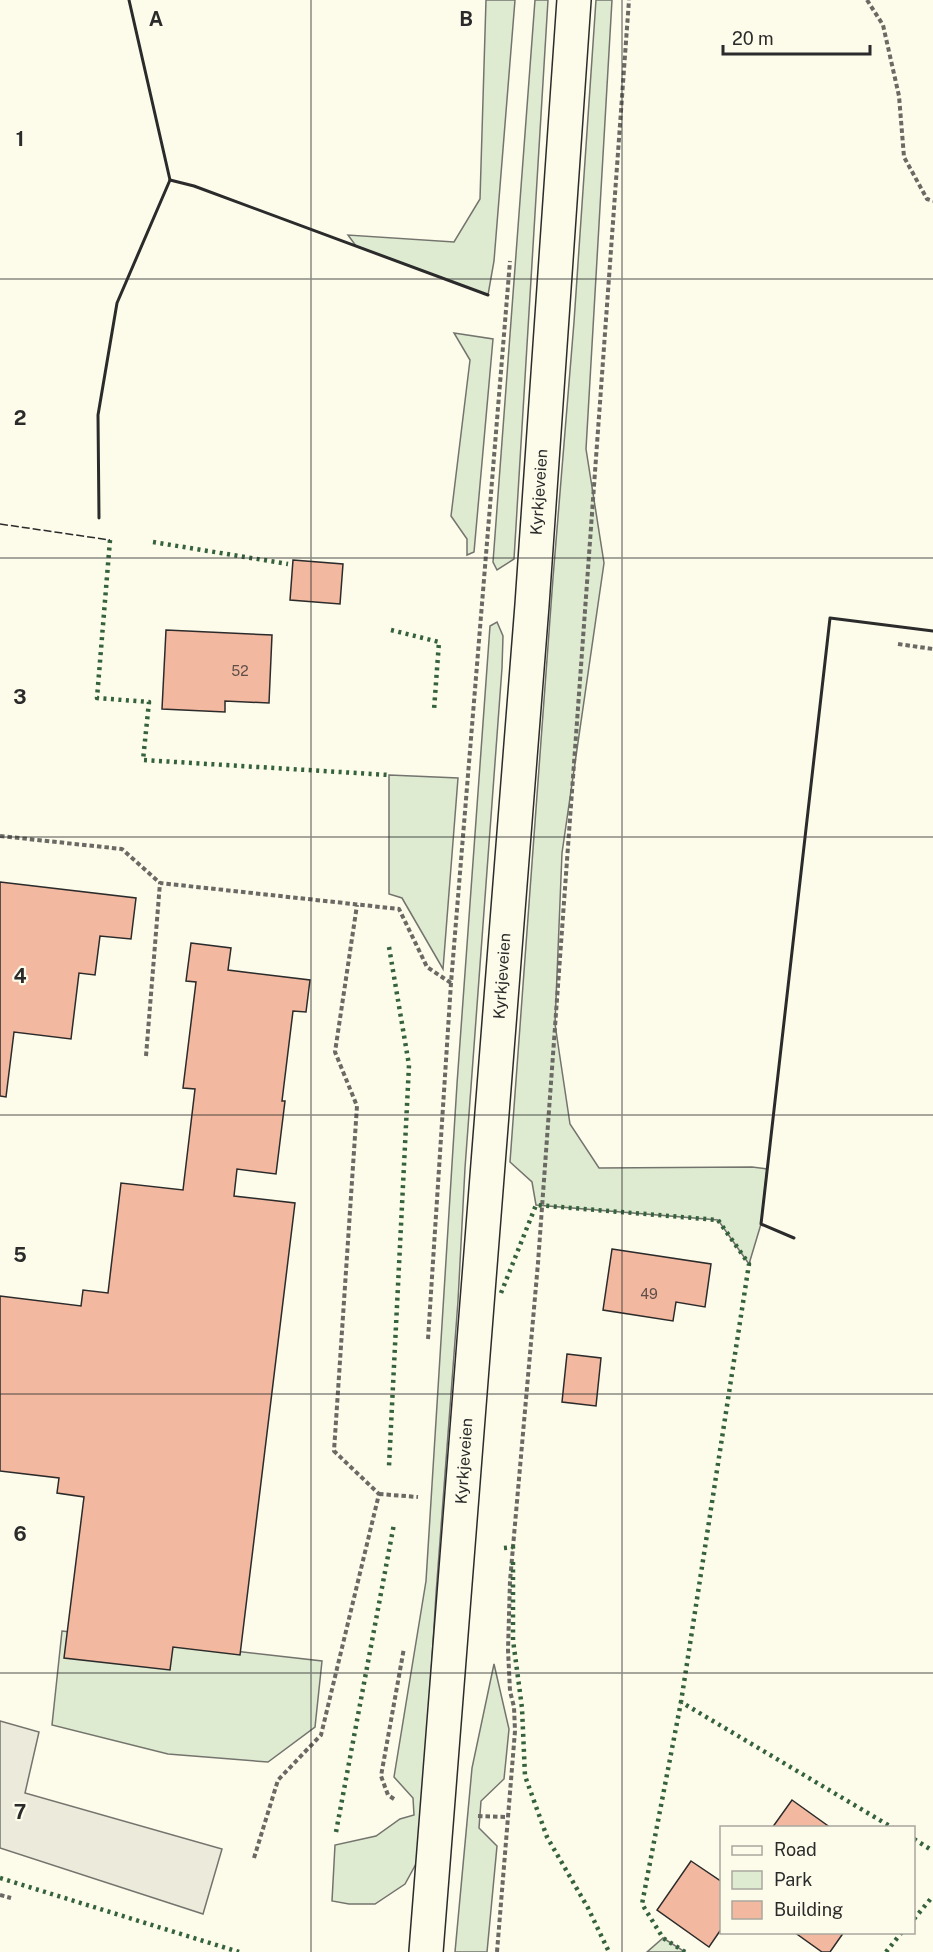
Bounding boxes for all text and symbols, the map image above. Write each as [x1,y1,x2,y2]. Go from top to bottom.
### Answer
text: A [149,7,163,31]
text: B [459,7,473,31]
scale bar [723,18,870,56]
text: 20 m [732,28,774,49]
text: 1 [16,127,24,151]
text: 2 [14,406,26,430]
street label: Kyrkjeveien [527,448,551,536]
house number: 52 [231,663,249,679]
text: 3 [13,685,27,709]
street label: Kyrkjeveien [490,932,514,1020]
text: 4 [13,964,27,988]
text: 5 [13,1243,27,1267]
house number: 49 [640,1286,658,1302]
street label: Kyrkjeveien [452,1417,476,1505]
text: 6 [13,1522,27,1546]
text: 7 [14,1800,26,1824]
legend [720,1826,915,1934]
text: Road [774,1839,817,1860]
text: Park [774,1869,812,1890]
text: Building [774,1899,843,1920]

